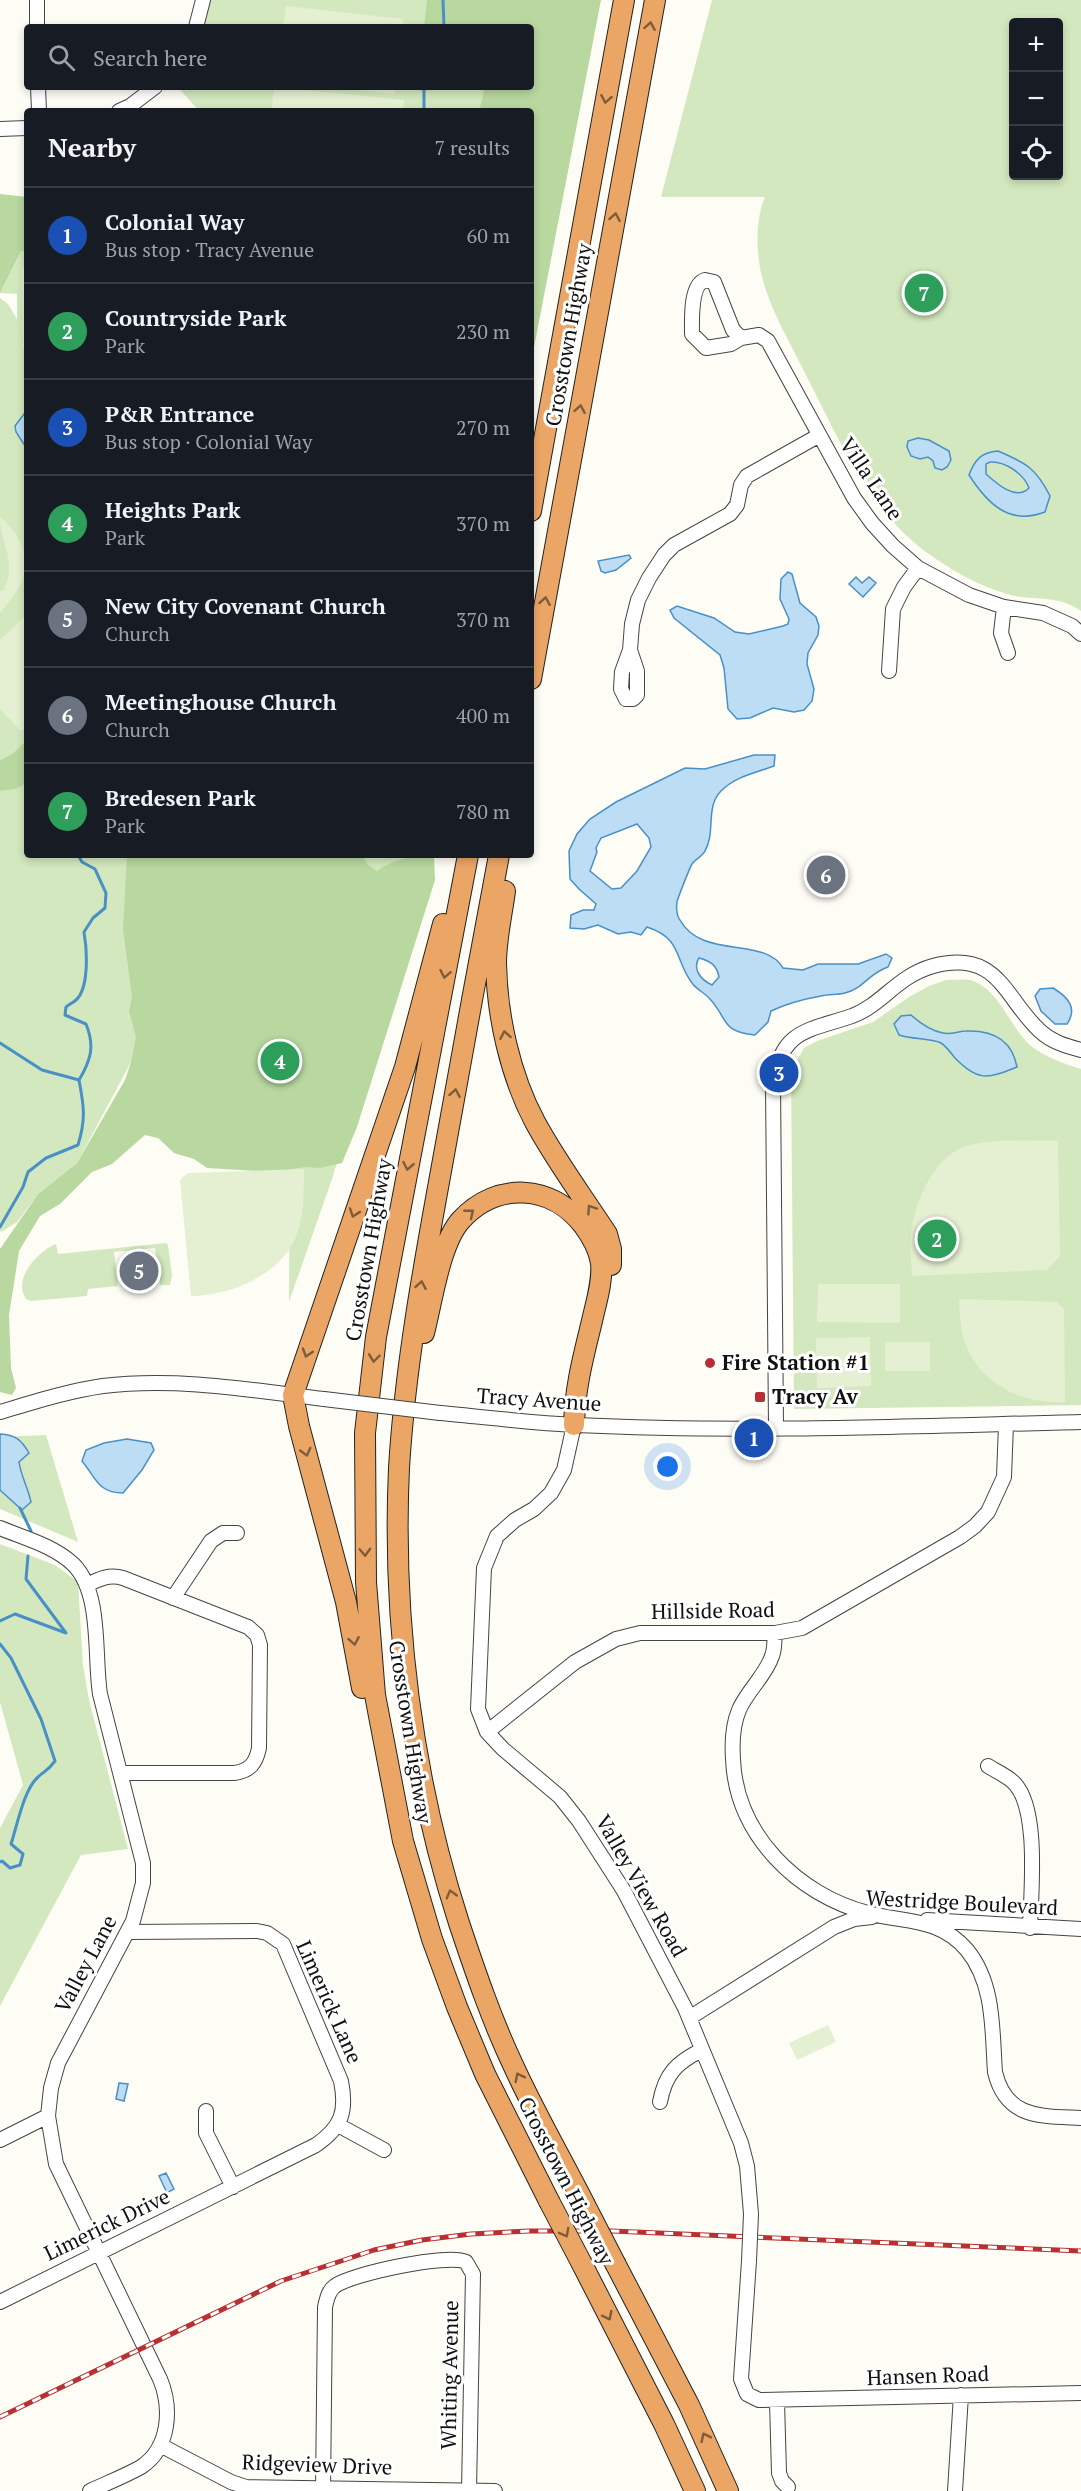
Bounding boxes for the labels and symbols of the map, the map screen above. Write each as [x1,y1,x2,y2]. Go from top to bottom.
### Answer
one-way arrow [643,21,656,31]
one-way arrow [600,94,613,104]
one-way arrow [608,213,621,223]
street label: Crosstown Highway [538,241,598,428]
pin: 7 [904,270,944,316]
one-way arrow [573,405,586,415]
street label: Villa Lane [834,432,910,525]
one-way arrow [538,596,551,606]
pin: 6 [806,852,846,898]
one-way arrow [440,969,453,979]
one-way arrow [500,1031,512,1040]
pin: 4 [260,1038,300,1084]
pin: 3 [760,1050,798,1096]
one-way arrow [448,1089,461,1099]
street label: Crosstown Highway [338,1156,398,1343]
one-way arrow [402,1160,415,1170]
one-way arrow [587,1205,598,1216]
one-way arrow [349,1207,362,1218]
one-way arrow [463,1209,474,1220]
pin: 2 [918,1216,956,1262]
pin: 5 [120,1248,158,1294]
one-way arrow [414,1281,426,1290]
one-way arrow [301,1347,314,1358]
place label: Fire Station #1 [722,1348,870,1376]
one-way arrow [368,1353,381,1362]
marker: Fire Station #1 [703,1356,717,1370]
street label: Tracy Avenue [476,1381,602,1417]
place label: Tracy Av [772,1382,859,1410]
marker: Tracy Av [753,1390,767,1404]
pin: 1 [734,1416,774,1460]
one-way arrow [299,1446,311,1457]
your location [653,1452,682,1481]
one-way arrow [359,1548,371,1557]
street label: Hillside Road [651,1595,775,1625]
one-way arrow [347,1636,360,1646]
street label: Crosstown Highway [383,1638,439,1826]
street label: Valley View Road [590,1809,694,1962]
street label: Westridge Boulevard [865,1883,1059,1921]
one-way arrow [446,1889,458,1900]
street label: Valley Lane [48,1910,123,2017]
street label: Limerick Lane [290,1936,370,2068]
one-way arrow [515,2072,526,2083]
street label: Crosstown Highway [512,2092,622,2270]
street label: Limerick Drive [39,2182,174,2267]
one-way arrow [558,2226,569,2237]
street label: Whiting Avenue [434,2300,464,2450]
one-way arrow [601,2310,613,2321]
street label: Hansen Road [866,2359,990,2391]
one-way arrow [700,2433,712,2444]
street label: Ridgeview Drive [241,2447,393,2481]

